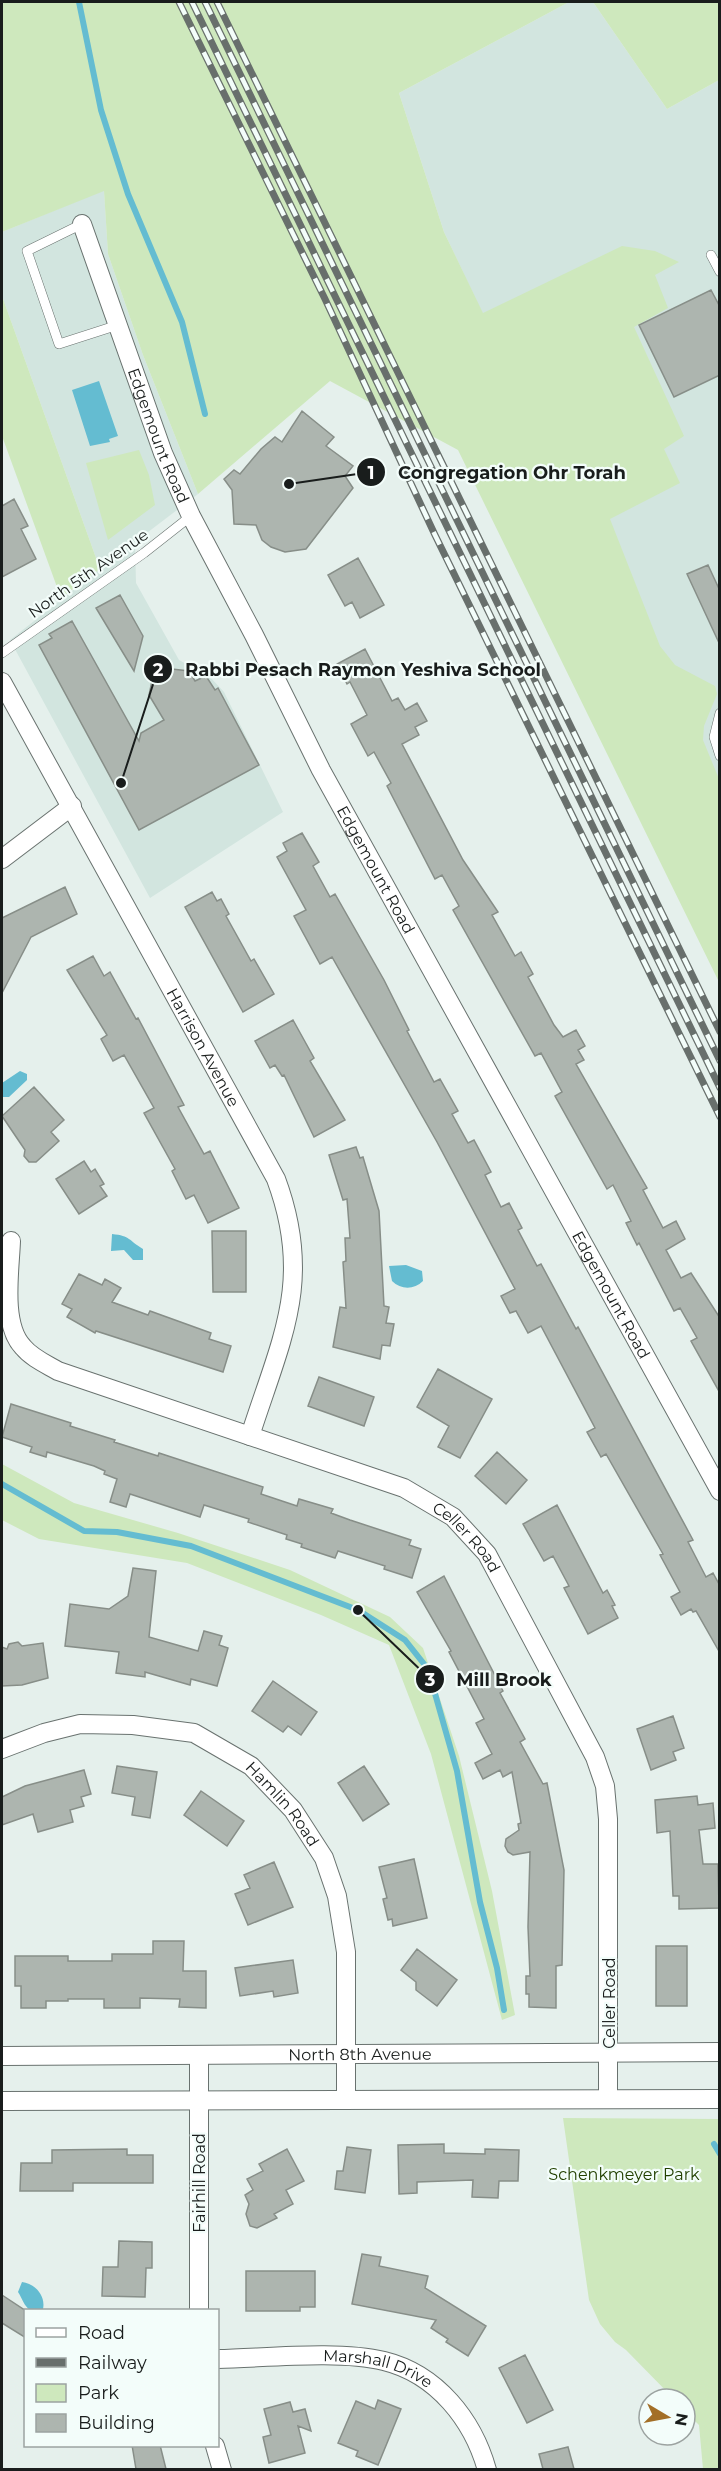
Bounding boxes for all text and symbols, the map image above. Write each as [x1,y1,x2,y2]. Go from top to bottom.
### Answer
street label: Edgemount Road [124,366,193,506]
callout: Congregation Ohr Torah [356,454,638,490]
text: 1 [367,462,375,484]
text: Congregation Ohr Torah [398,462,626,484]
street label: North 5th Avenue [25,525,152,622]
callout: Rabbi Pesach Raymon Yeshiva School [143,651,553,687]
text: 2 [153,659,164,681]
text: Rabbi Pesach Raymon Yeshiva School [185,659,541,681]
street label: Edgemount Road [333,803,419,937]
street label: Harrison Avenue [163,985,243,1110]
street label: Edgemount Road [568,1228,654,1362]
street label: Celler Road [429,1498,504,1576]
callout: Mill Brook [415,1661,564,1697]
text: 3 [424,1669,436,1691]
text: Mill Brook [456,1669,552,1691]
street label: Hamlin Road [242,1758,323,1850]
street label: Celler Road [600,1957,619,2049]
street label: North 8th Avenue [288,2045,432,2064]
street label: Fairhill Road [190,2133,209,2233]
park label: Schenkmeyer Park [548,2165,700,2184]
legend [24,2309,219,2447]
text: Road [78,2322,125,2344]
street label: Marshall Drive [323,2346,436,2392]
text: Railway [78,2352,147,2374]
text: Park [78,2382,119,2404]
north arrow [637,2387,697,2447]
text: N [671,2411,692,2428]
text: Building [78,2412,155,2434]

